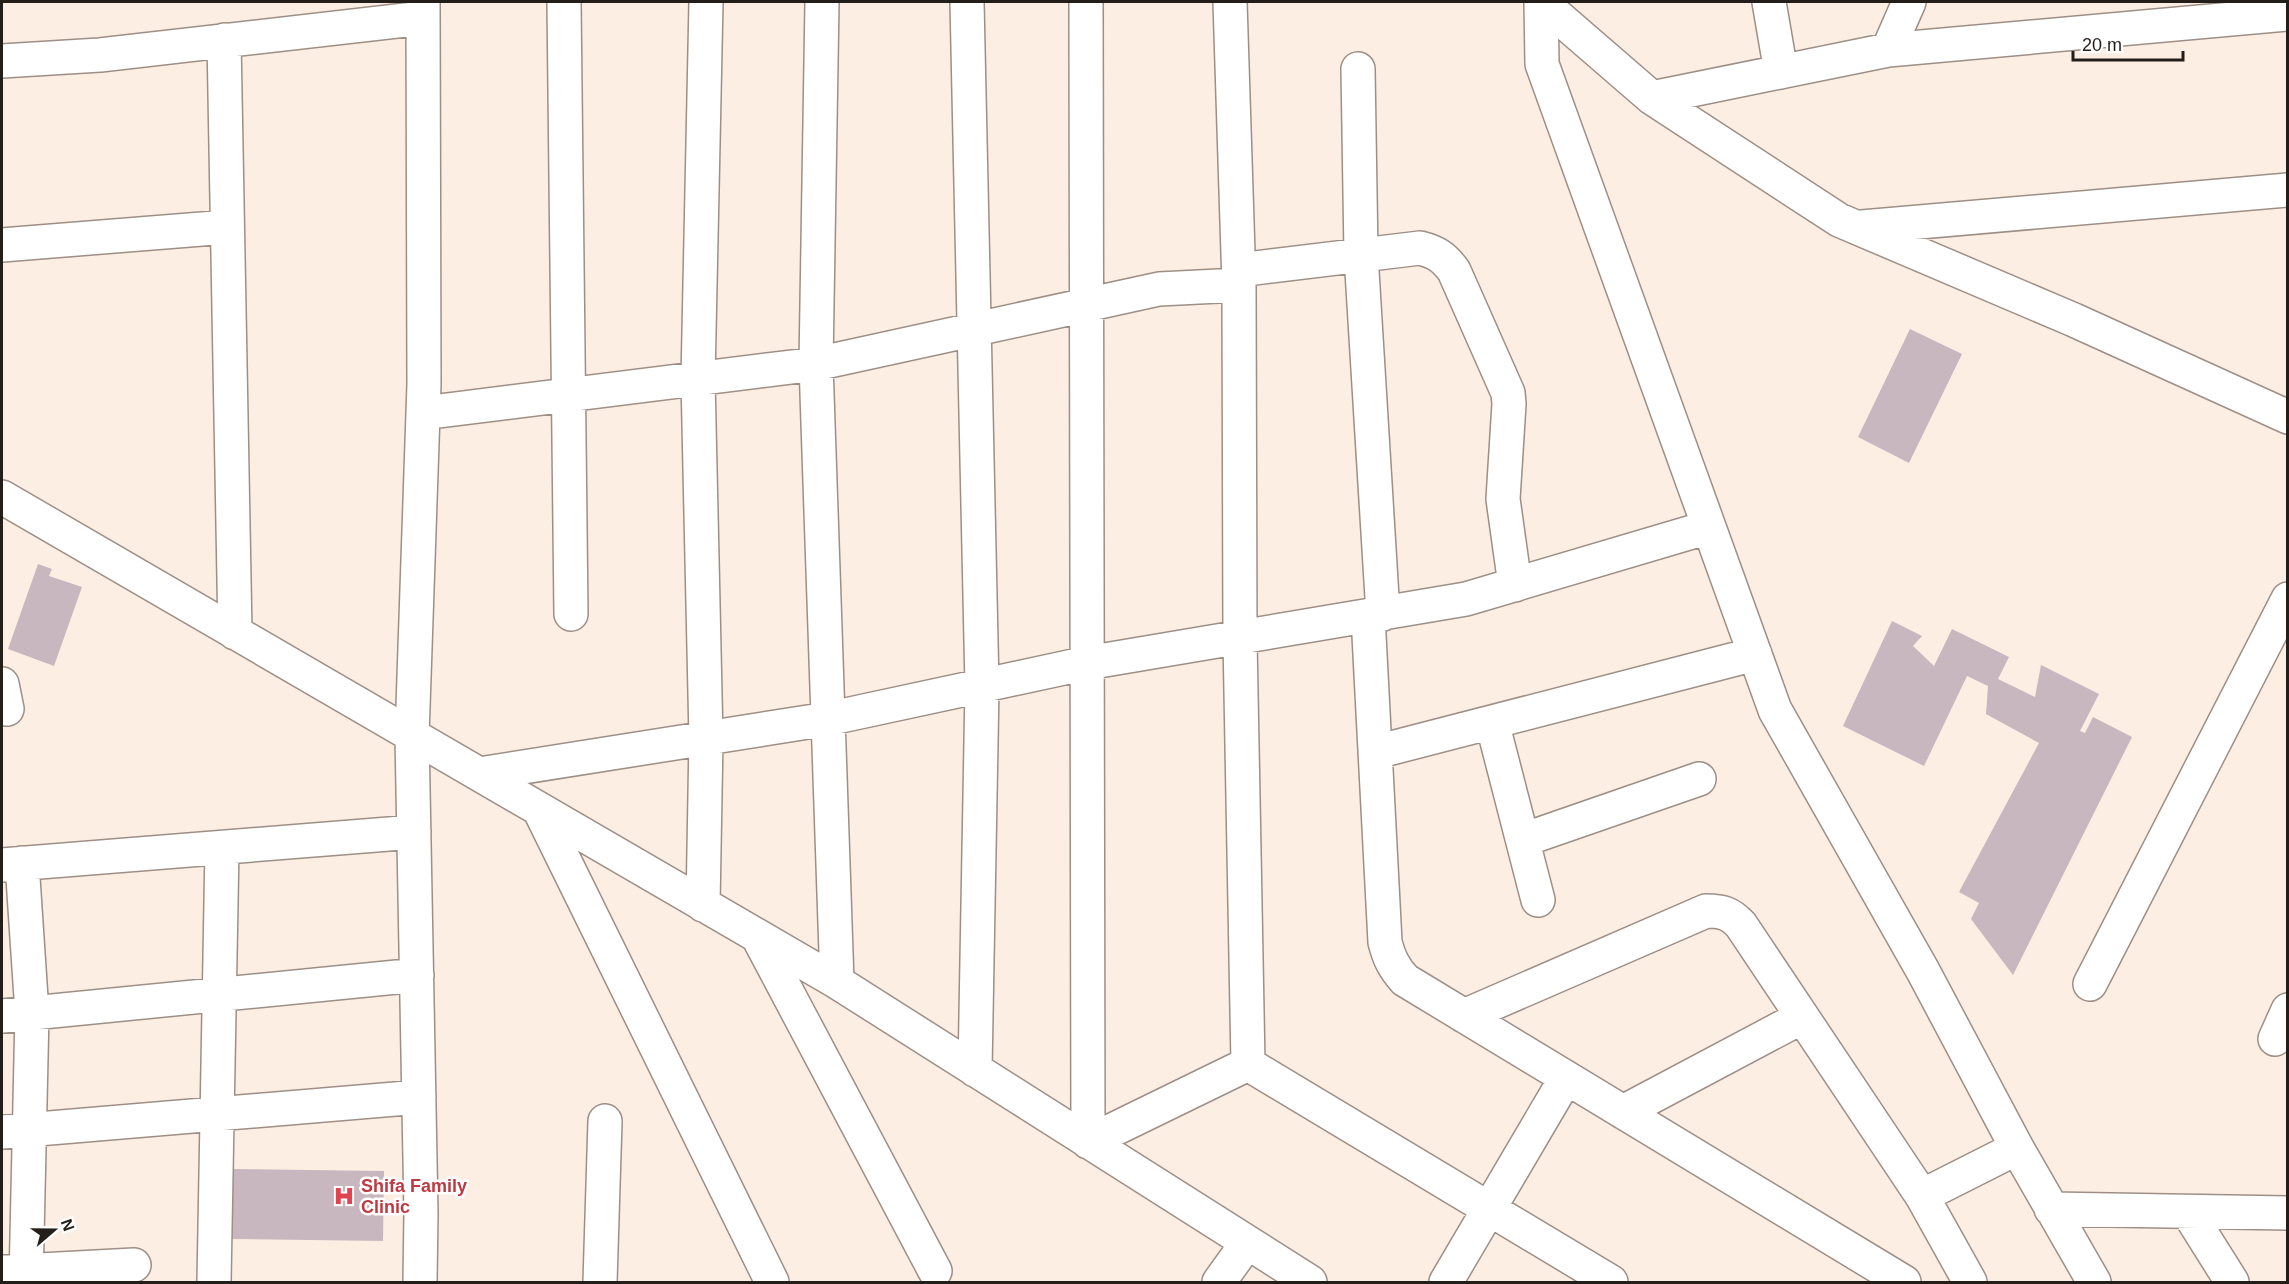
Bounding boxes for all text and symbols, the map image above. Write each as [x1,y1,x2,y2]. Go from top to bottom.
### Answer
scale bar [2073,24,2182,62]
text: 20 m [2082,35,2122,55]
place label: Shifa Family Clinic [361,1176,467,1217]
hospital icon: Shifa Family Clinic [332,1184,356,1208]
north arrow [24,1200,84,1260]
text: N [58,1217,78,1233]

